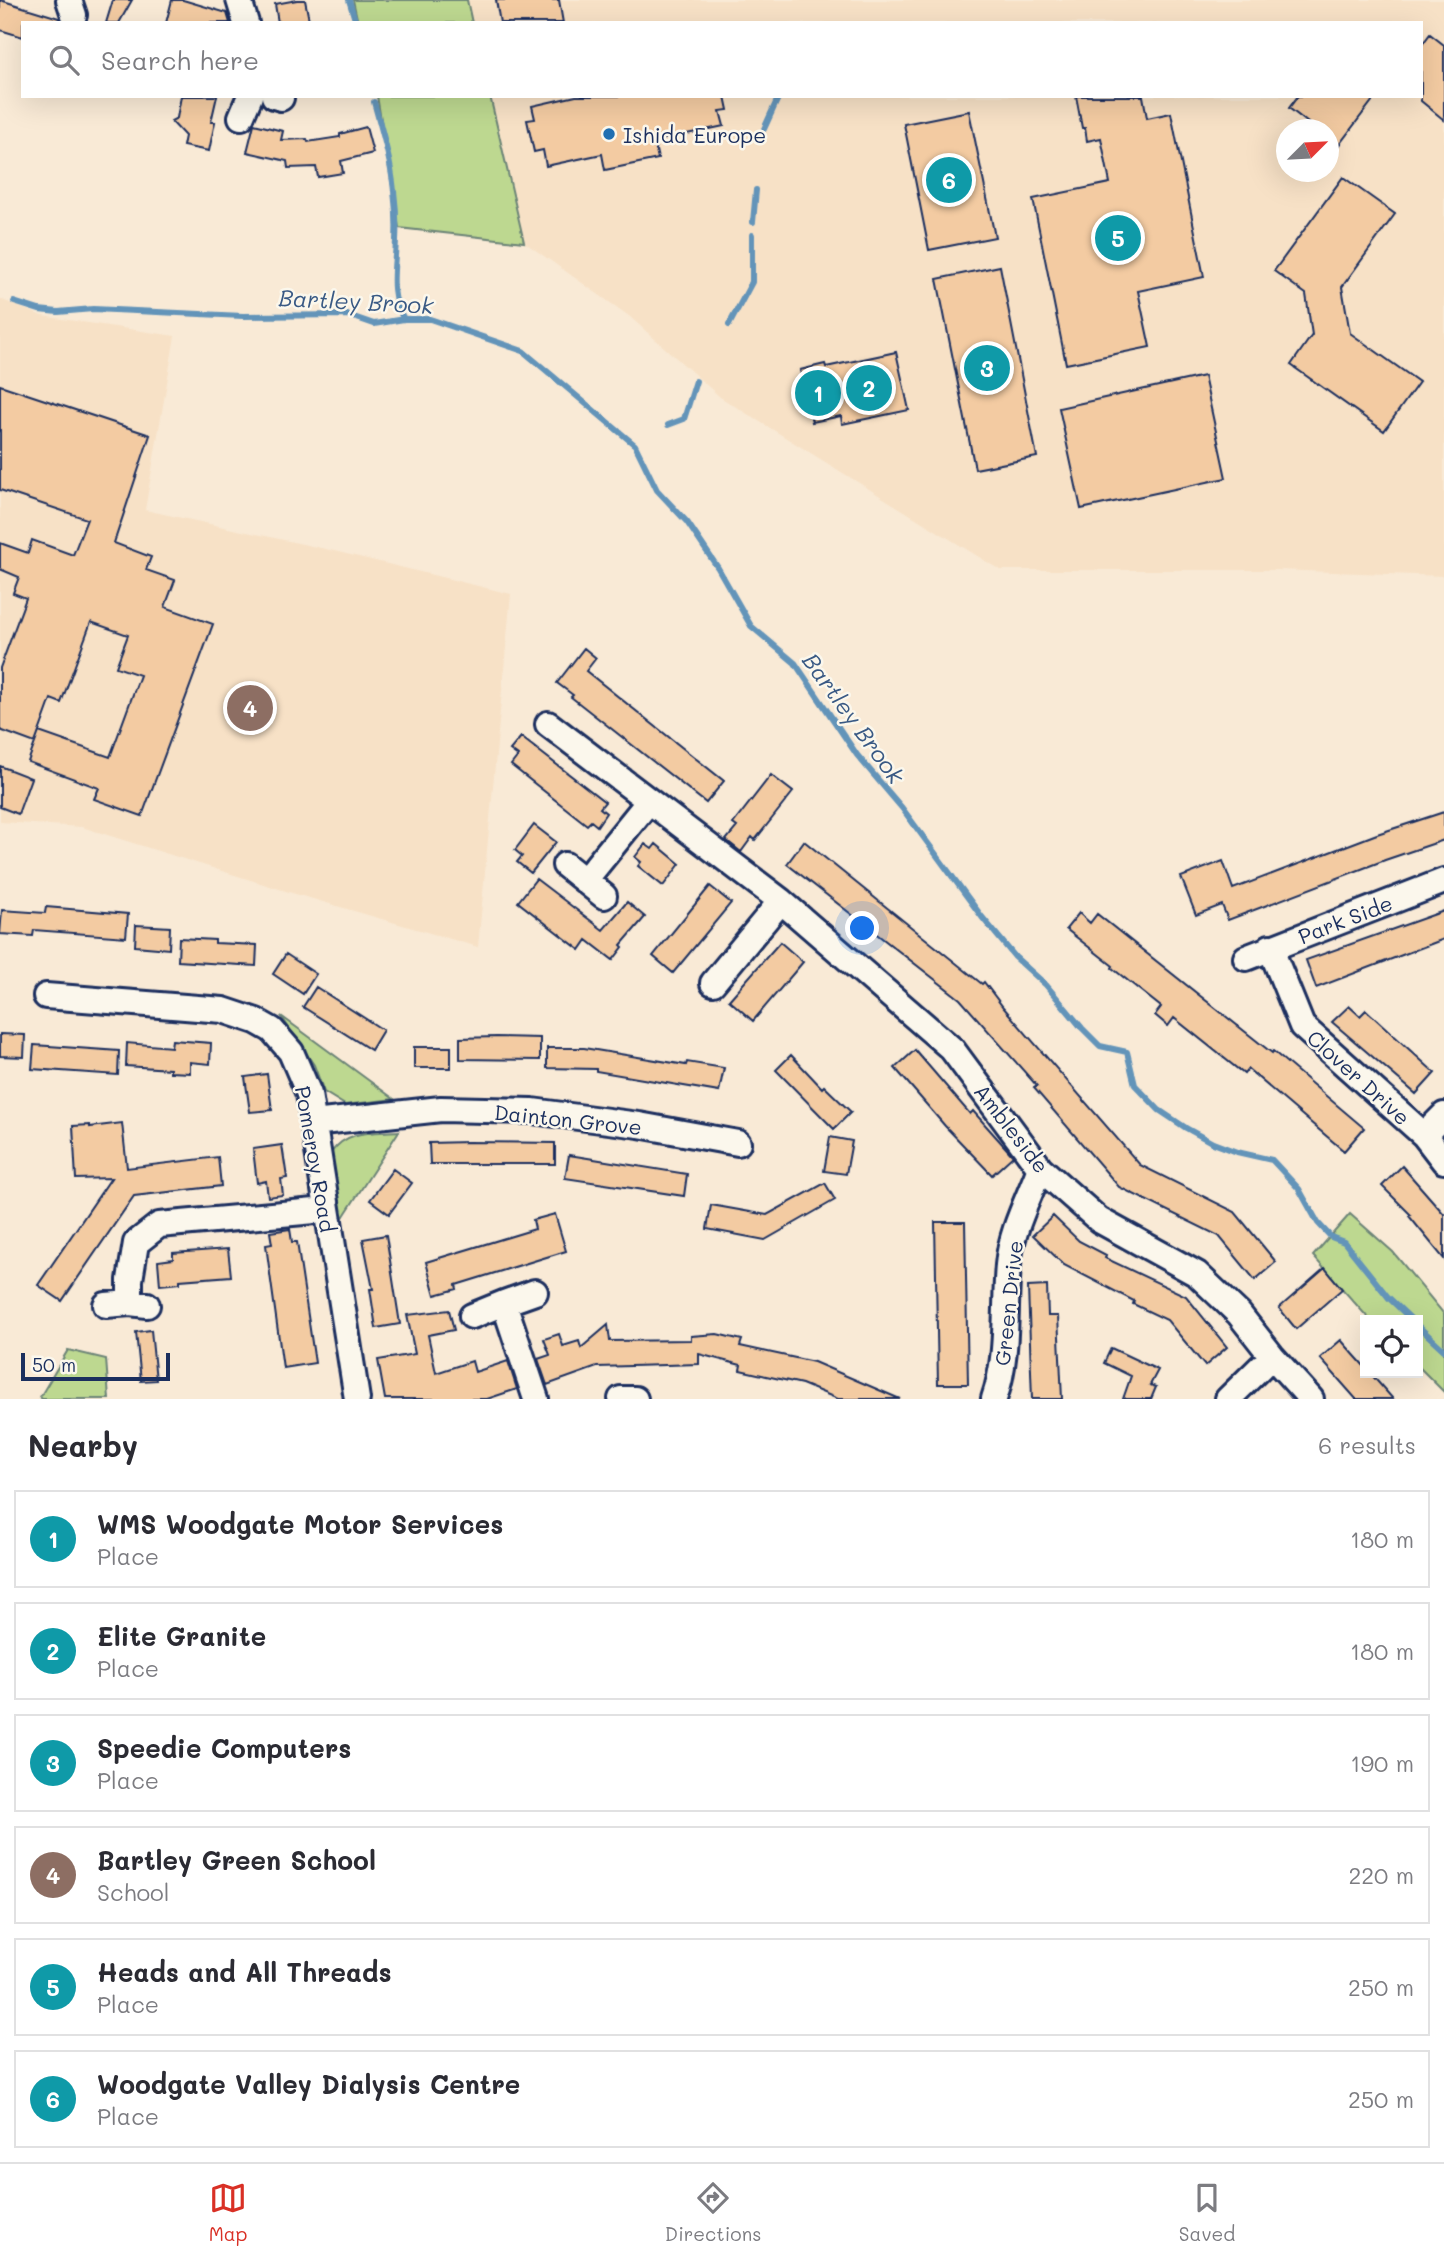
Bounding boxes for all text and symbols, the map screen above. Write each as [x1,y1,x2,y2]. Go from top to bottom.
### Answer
search box [21,21,1423,98]
icon: search [45,41,83,79]
text: Search here [101,43,259,77]
north arrow [1276,119,1339,182]
place label: Ishida Europe [623,121,766,148]
marker: Ishida Europe [601,126,617,142]
pin: 6 [926,154,972,206]
pin: 5 [1095,212,1141,264]
water label: Bartley Brook [278,282,435,320]
pin: 3 [964,342,1010,394]
pin: 2 [846,362,892,414]
pin: 1 [795,367,841,419]
water label: Bartley Brook [796,646,912,790]
pin: 4 [227,682,273,734]
street label: Park Side [1294,889,1396,949]
your location [845,911,879,945]
street label: Clover Drive [1302,1024,1416,1130]
street label: Ambleside [969,1078,1055,1178]
street label: Pomeroy Road [290,1084,342,1234]
street label: Dainton Grove [493,1098,643,1140]
street label: Green Drive [988,1239,1028,1367]
map controls [1360,1315,1423,1378]
button: locate [1360,1315,1423,1378]
scale bar [21,1350,170,1382]
text: 50 m [32,1352,76,1377]
text: Nearby [28,1425,138,1465]
text: 6 results [1318,1430,1416,1460]
text: WMS Woodgate Motor Services [97,1507,503,1541]
text: 1 [48,1524,58,1554]
text: 180 m [1350,1524,1414,1554]
text: Place [97,1541,159,1571]
text: Elite Granite [97,1619,266,1653]
text: 2 [47,1636,59,1666]
text: 180 m [1350,1636,1414,1666]
text: Place [97,1653,159,1683]
text: Speedie Computers [97,1731,351,1765]
text: 3 [46,1748,60,1778]
text: 190 m [1350,1748,1414,1778]
text: Place [97,1765,159,1795]
text: Bartley Green School [97,1843,376,1877]
text: 4 [46,1860,60,1890]
text: 220 m [1348,1860,1414,1890]
text: School [97,1877,170,1907]
text: Heads and All Threads [97,1955,392,1989]
text: 5 [46,1972,60,2002]
text: 250 m [1348,1972,1414,2002]
text: Place [97,1989,159,2019]
text: Woodgate Valley Dialysis Centre [97,2067,520,2101]
text: 6 [46,2084,60,2114]
text: 250 m [1348,2084,1414,2114]
text: Place [97,2101,159,2131]
tab: Map [209,2179,247,2246]
tab: Directions [665,2179,761,2246]
tab: Saved [1179,2179,1235,2246]

